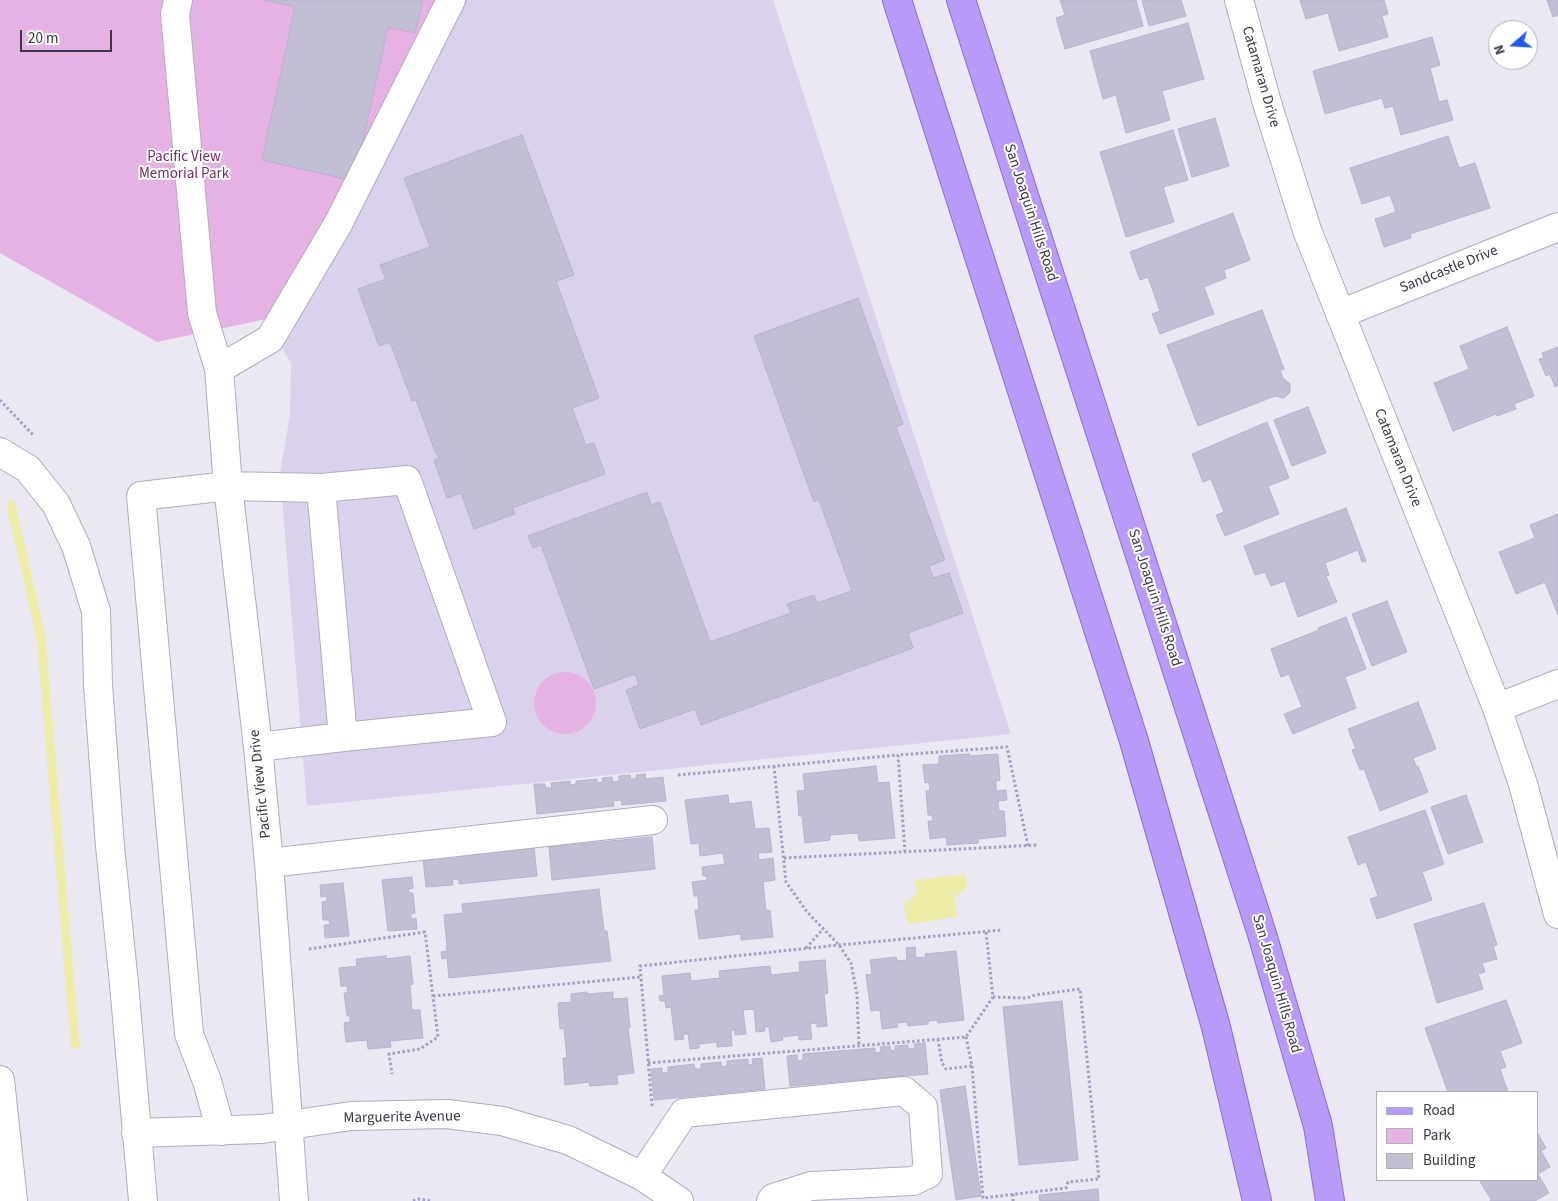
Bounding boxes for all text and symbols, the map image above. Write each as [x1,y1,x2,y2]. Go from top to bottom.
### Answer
scale bar [22,20,115,52]
north arrow [1488,20,1538,70]
street label: Catamaran Drive [1237,24,1283,130]
text: 20 m [28,28,58,49]
text: N [1489,42,1511,57]
street label: San Joaquin Hills Road [999,142,1061,284]
park label: Pacific View Memorial Park [139,149,229,184]
street label: Sandcastle Drive [1397,242,1501,298]
street label: Catamaran Drive [1369,406,1425,510]
street label: San Joaquin Hills Road [1123,527,1185,669]
street label: Pacific View Drive [246,729,276,839]
street label: San Joaquin Hills Road [1248,913,1304,1055]
legend [1376,1091,1538,1181]
text: Road [1423,1100,1455,1121]
street label: Marguerite Avenue [343,1108,461,1128]
text: Park [1423,1125,1451,1146]
text: Building [1423,1150,1475,1171]

